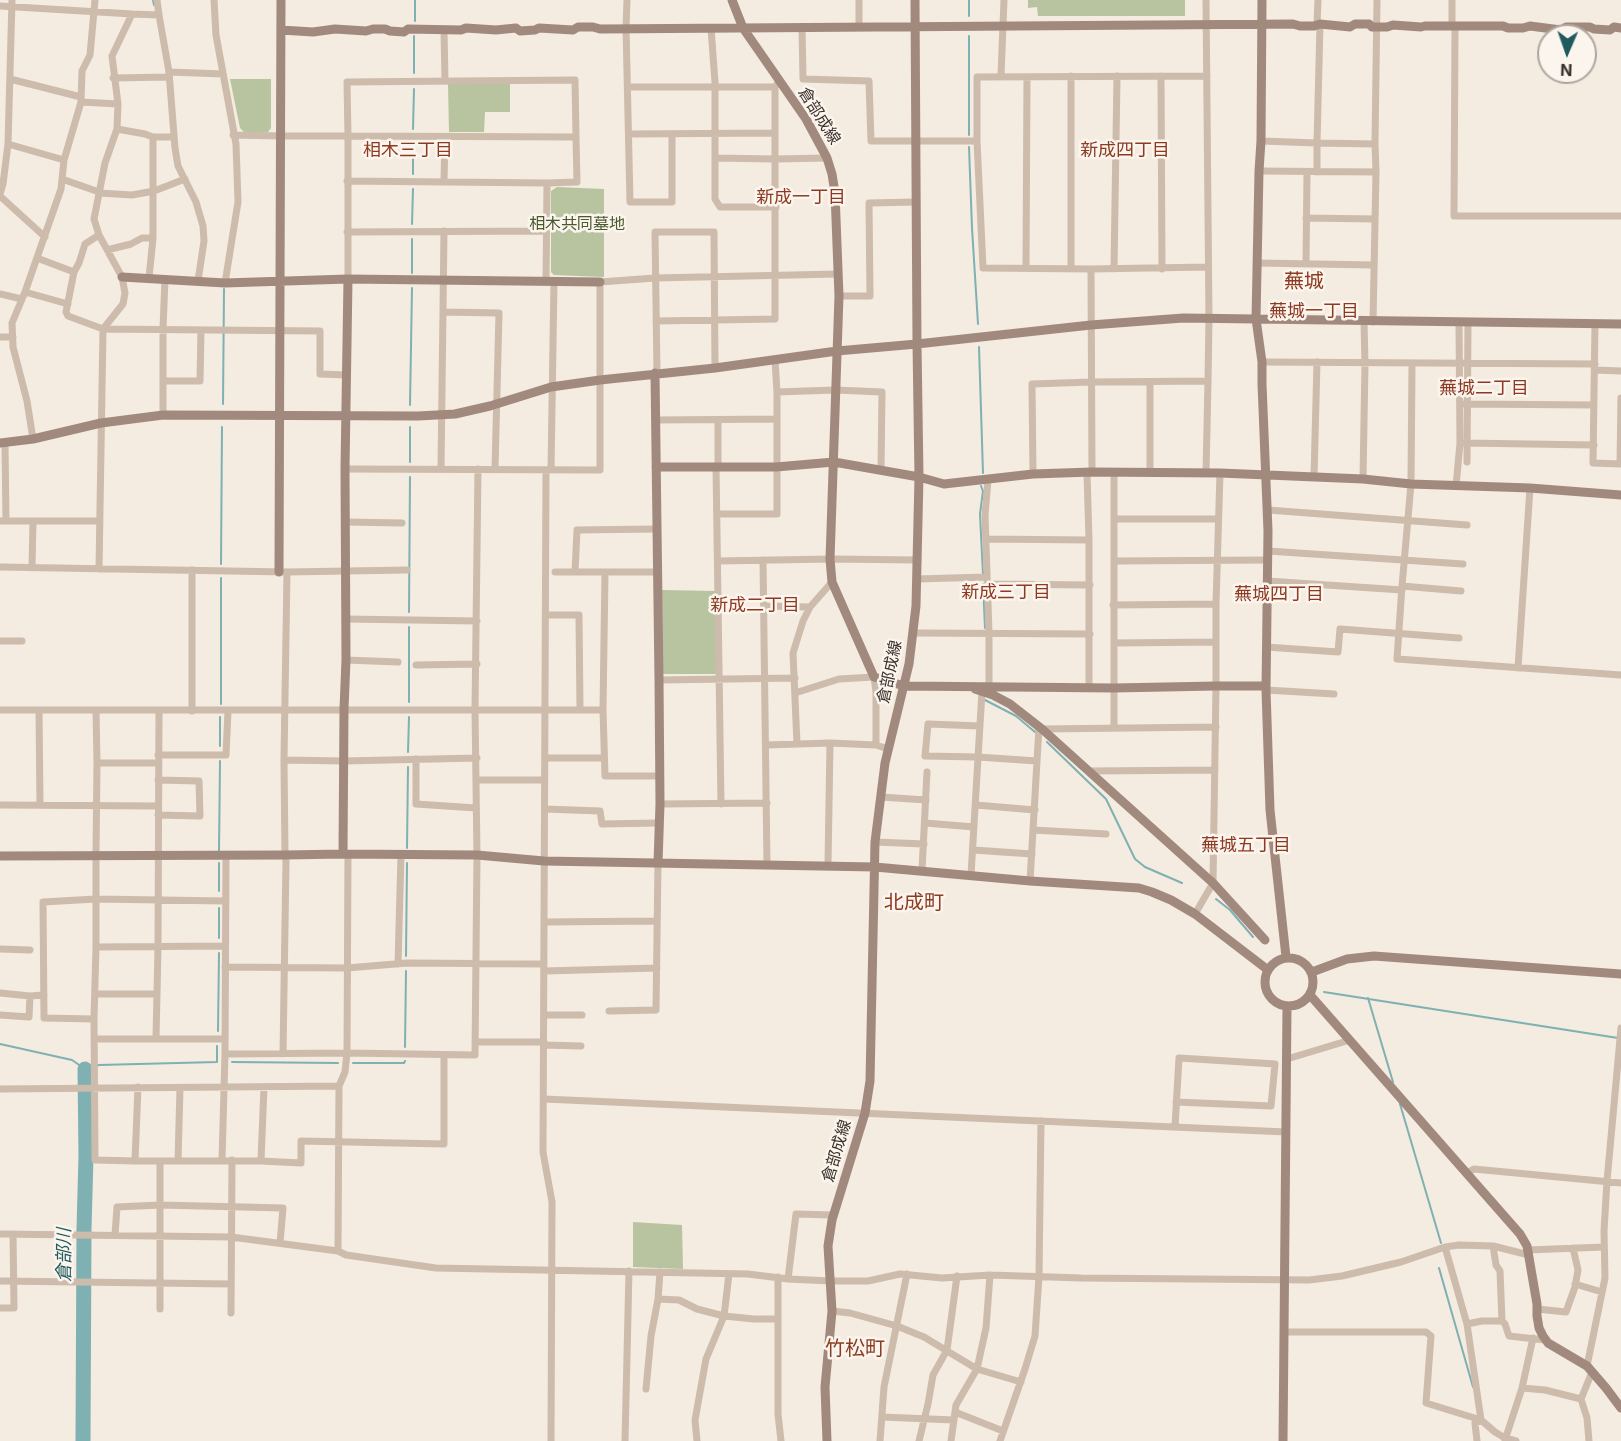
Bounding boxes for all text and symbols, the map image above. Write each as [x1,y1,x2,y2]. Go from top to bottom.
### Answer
north arrow [1537,24,1597,84]
text: N [1560,60,1573,80]
street label: 倉部成線 [794,84,844,148]
district label: 相木三丁目 [363,140,453,162]
district label: 新成四丁目 [1080,140,1170,162]
district label: 新成一丁目 [756,187,846,209]
park label: 相木共同墓地 [529,214,625,234]
district label: 蕪城 [1284,270,1324,294]
district label: 蕪城一丁目 [1269,301,1359,323]
district label: 蕪城二丁目 [1439,378,1529,400]
district label: 新成三丁目 [961,582,1051,604]
district label: 蕪城四丁目 [1234,584,1324,606]
district label: 新成二丁目 [710,595,800,617]
street label: 倉部成線 [874,639,906,705]
district label: 蕪城五丁目 [1201,835,1291,857]
district label: 北成町 [884,891,944,915]
street label: 倉部成線 [818,1118,856,1184]
water label: 倉部川 [54,1228,76,1282]
district label: 竹松町 [825,1337,885,1361]

